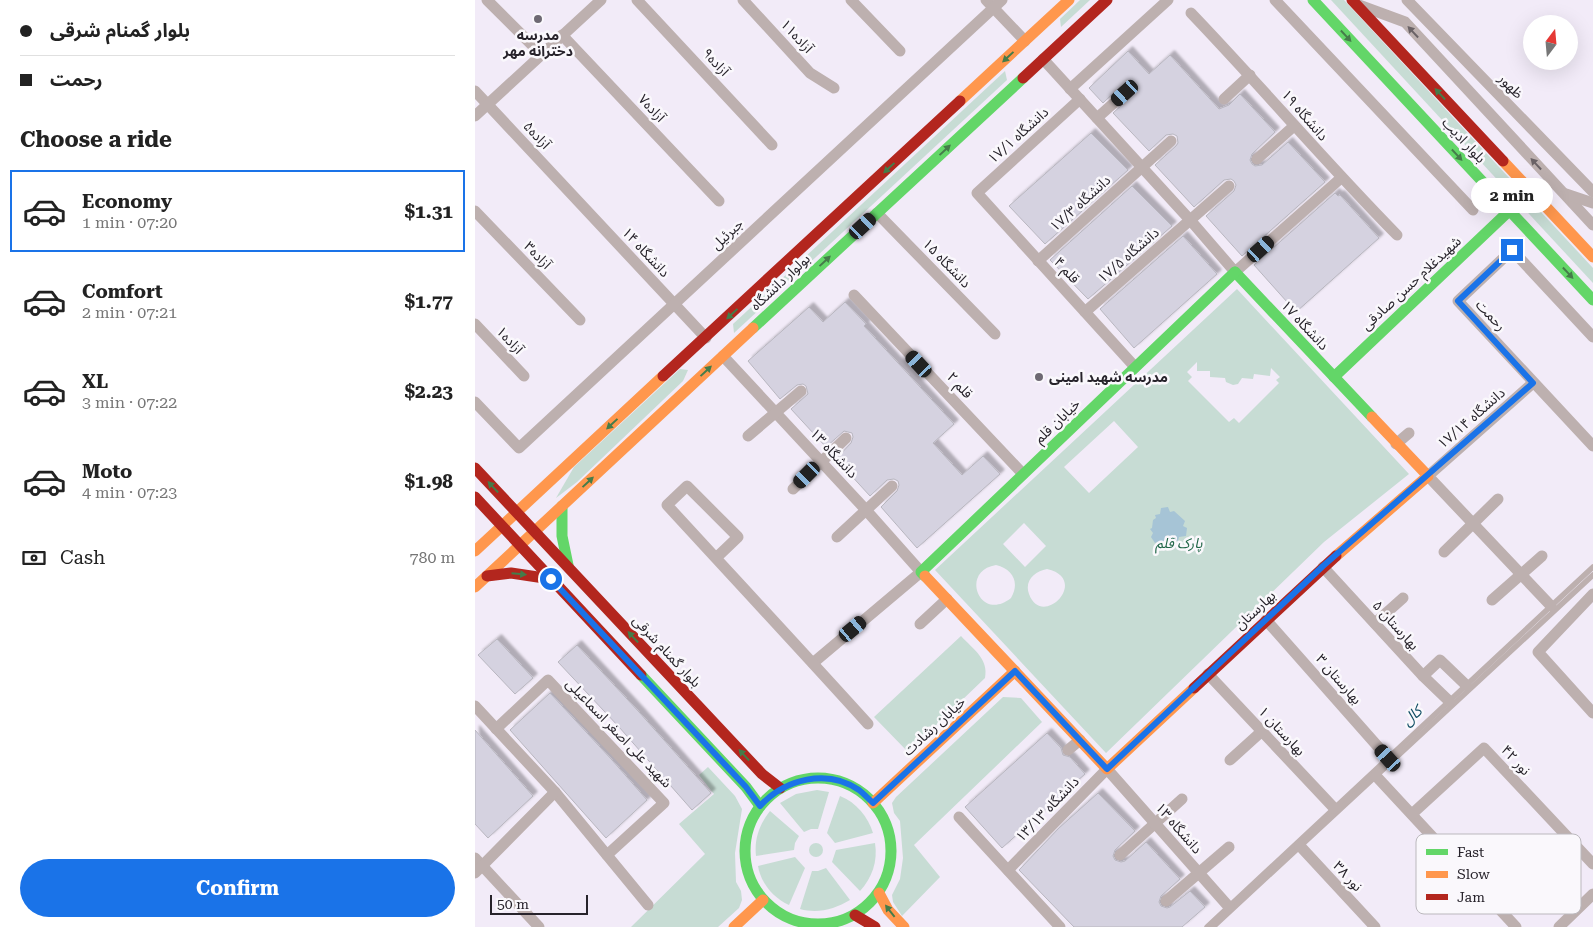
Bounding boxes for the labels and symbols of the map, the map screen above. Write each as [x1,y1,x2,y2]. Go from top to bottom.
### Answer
marker: مدرسه دخترانه مهر [532,13,544,25]
north arrow [1523,15,1577,70]
street label: آزاده۱۱ [777,16,817,57]
one-way arrow [1408,25,1419,38]
place label: مدرسه دخترانه مهر [502,27,573,60]
one-way arrow [1340,29,1352,41]
street label: آزاده۹ [699,45,733,80]
one-way arrow [1002,51,1014,63]
street label: ظهور [1494,70,1527,102]
car [1108,77,1141,109]
street label: دانشگاه ۱۹ [1279,86,1332,144]
one-way arrow [1434,88,1446,100]
street label: آزاده۷ [635,91,669,126]
street label: دانشگاه ۱۷/۱ [984,103,1052,166]
street label: بلوار ادیب [1438,114,1489,167]
street label: آزاده۵ [520,118,554,153]
one-way arrow [938,144,950,156]
one-way arrow [1451,148,1463,160]
one-way arrow [1530,158,1542,170]
one-way arrow [883,162,895,174]
street label: دانشگاه ۱۷/۳ [1046,171,1114,234]
callout: 2 min [1471,178,1553,212]
car [846,210,879,242]
street label: جبرئیل [708,215,747,253]
street label: دانشگاه ۱۴ [619,224,673,280]
street label: دانشگاه ۱۷/۵ [1094,224,1162,286]
car [1244,233,1277,265]
street label: شهیدغلام حسن صادقی [1358,233,1466,335]
street label: دانشگاه ۱۵ [920,235,975,291]
street label: آزاده۳ [520,238,555,273]
route end [1501,239,1523,261]
street label: بولوار دانشگاه [747,250,814,314]
street label: قلم ۴ [1049,254,1083,288]
one-way arrow [819,255,831,267]
one-way arrow [1562,267,1574,279]
street label: رحمت [1472,296,1509,334]
street label: دانشگاه ۱۷ [1278,297,1332,353]
one-way arrow [726,308,738,320]
street label: آزاده۱ [493,323,527,358]
car [903,348,934,380]
one-way arrow [700,365,712,377]
street label: قلم ۲ [942,369,976,403]
place label: مدرسه شهید امینی [1049,369,1168,386]
marker: مدرسه شهید امینی [1033,371,1045,383]
street label: دانشگاه ۱۷/۱۴ [1434,384,1508,452]
street label: خیابان قلم [1031,396,1085,449]
one-way arrow [606,418,618,430]
street label: دانشگاه ۱۳ [807,425,861,481]
car [791,459,822,491]
one-way arrow [581,476,593,488]
one-way arrow [487,481,499,493]
park label: پارک قلم [1155,535,1203,554]
route start [540,568,562,590]
one-way arrow [511,570,527,578]
street label: بهارستان [1231,587,1279,633]
street label: بهارستان ۵ [1369,597,1423,654]
street label: بلوار گمنام شرقی [627,612,704,692]
car [836,614,869,644]
one-way arrow [627,631,639,643]
street label: بهارستان ۳ [1312,651,1365,708]
street label: شهید علی اصغر اسماعیلی [562,675,675,791]
street label: خیابان رشادت [900,693,969,759]
water label: کال [1398,700,1428,730]
street label: بهارستان ۱ [1255,703,1309,760]
car [1372,742,1403,774]
street label: نور ۴۲ [1497,742,1534,779]
one-way arrow [738,749,750,761]
street label: دانشگاه ۱۳/۱۳ [1012,773,1082,845]
street label: دانشگاه ۱۳ [1153,799,1206,857]
legend [1416,834,1581,914]
text: Fast [1457,844,1484,860]
street label: نور ۳۸ [1329,858,1366,895]
text: Slow [1457,866,1490,882]
text: Jam [1457,889,1485,905]
scale bar [490,892,587,915]
one-way arrow [885,905,896,918]

